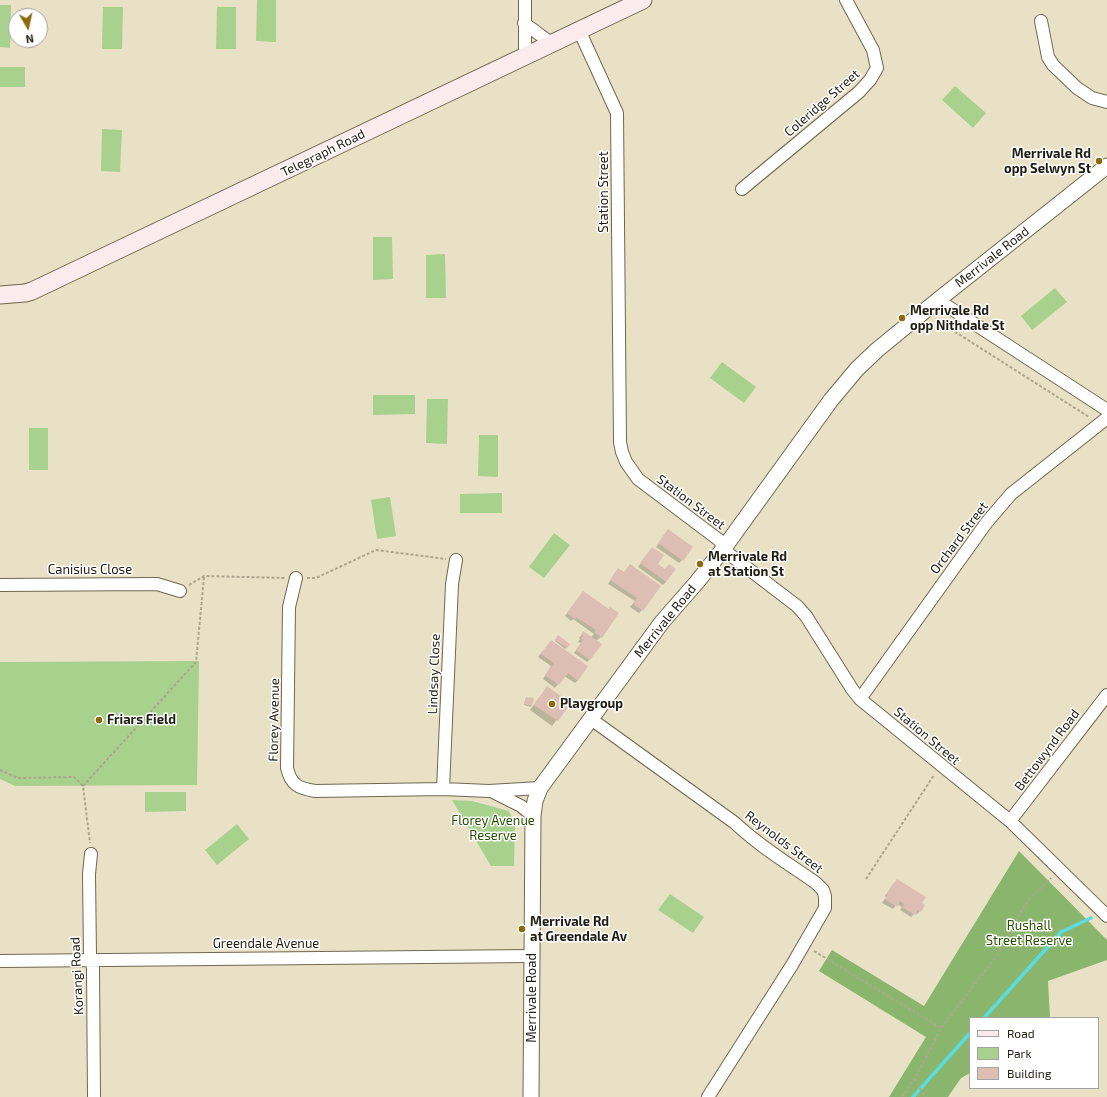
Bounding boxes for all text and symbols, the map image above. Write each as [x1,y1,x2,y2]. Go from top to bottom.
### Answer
north arrow [8,8,48,48]
text: N [25,32,35,46]
street label: Coleridge Street [781,66,863,140]
street label: Telegraph Road [278,126,368,180]
place label: Merrivale Rd opp Selwyn St [1004,146,1091,177]
street label: Station Street [596,151,612,233]
marker: Merrivale Rd opp Selwyn St [1094,156,1104,166]
street label: Merrivale Road [952,223,1032,291]
place label: Merrivale Rd opp Nithdale St [910,303,1005,334]
marker: Merrivale Rd opp Nithdale St [897,313,907,323]
street label: Station Street [654,471,728,533]
street label: Orchard Street [927,499,991,577]
place label: Merrivale Rd at Station St [708,549,787,580]
marker: Merrivale Rd at Station St [695,559,705,569]
street label: Canisius Close [48,562,132,578]
street label: Merrivale Road [631,581,699,661]
street label: Lindsay Close [425,633,443,715]
street label: Florey Avenue [265,678,283,762]
place label: Playgroup [560,696,623,712]
marker: Playgroup [547,699,557,709]
street label: Station Street [891,704,963,768]
street label: Bettowynd Road [1011,706,1083,794]
place label: Friars Field [107,712,176,728]
marker: Friars Field [94,715,104,725]
street label: Reynolds Street [742,808,826,876]
park label: Florey Avenue Reserve [451,813,535,844]
place label: Merrivale Rd at Greendale Av [530,914,627,945]
park label: Rushall Street Reserve [986,918,1072,949]
marker: Merrivale Rd at Greendale Av [517,924,527,934]
street label: Greendale Avenue [213,936,319,952]
street label: Korangi Road [67,937,87,1015]
street label: Merrivale Road [524,953,540,1043]
legend [969,1017,1099,1089]
text: Road [1007,1026,1035,1040]
text: Park [1007,1046,1032,1060]
text: Building [1007,1066,1051,1080]

